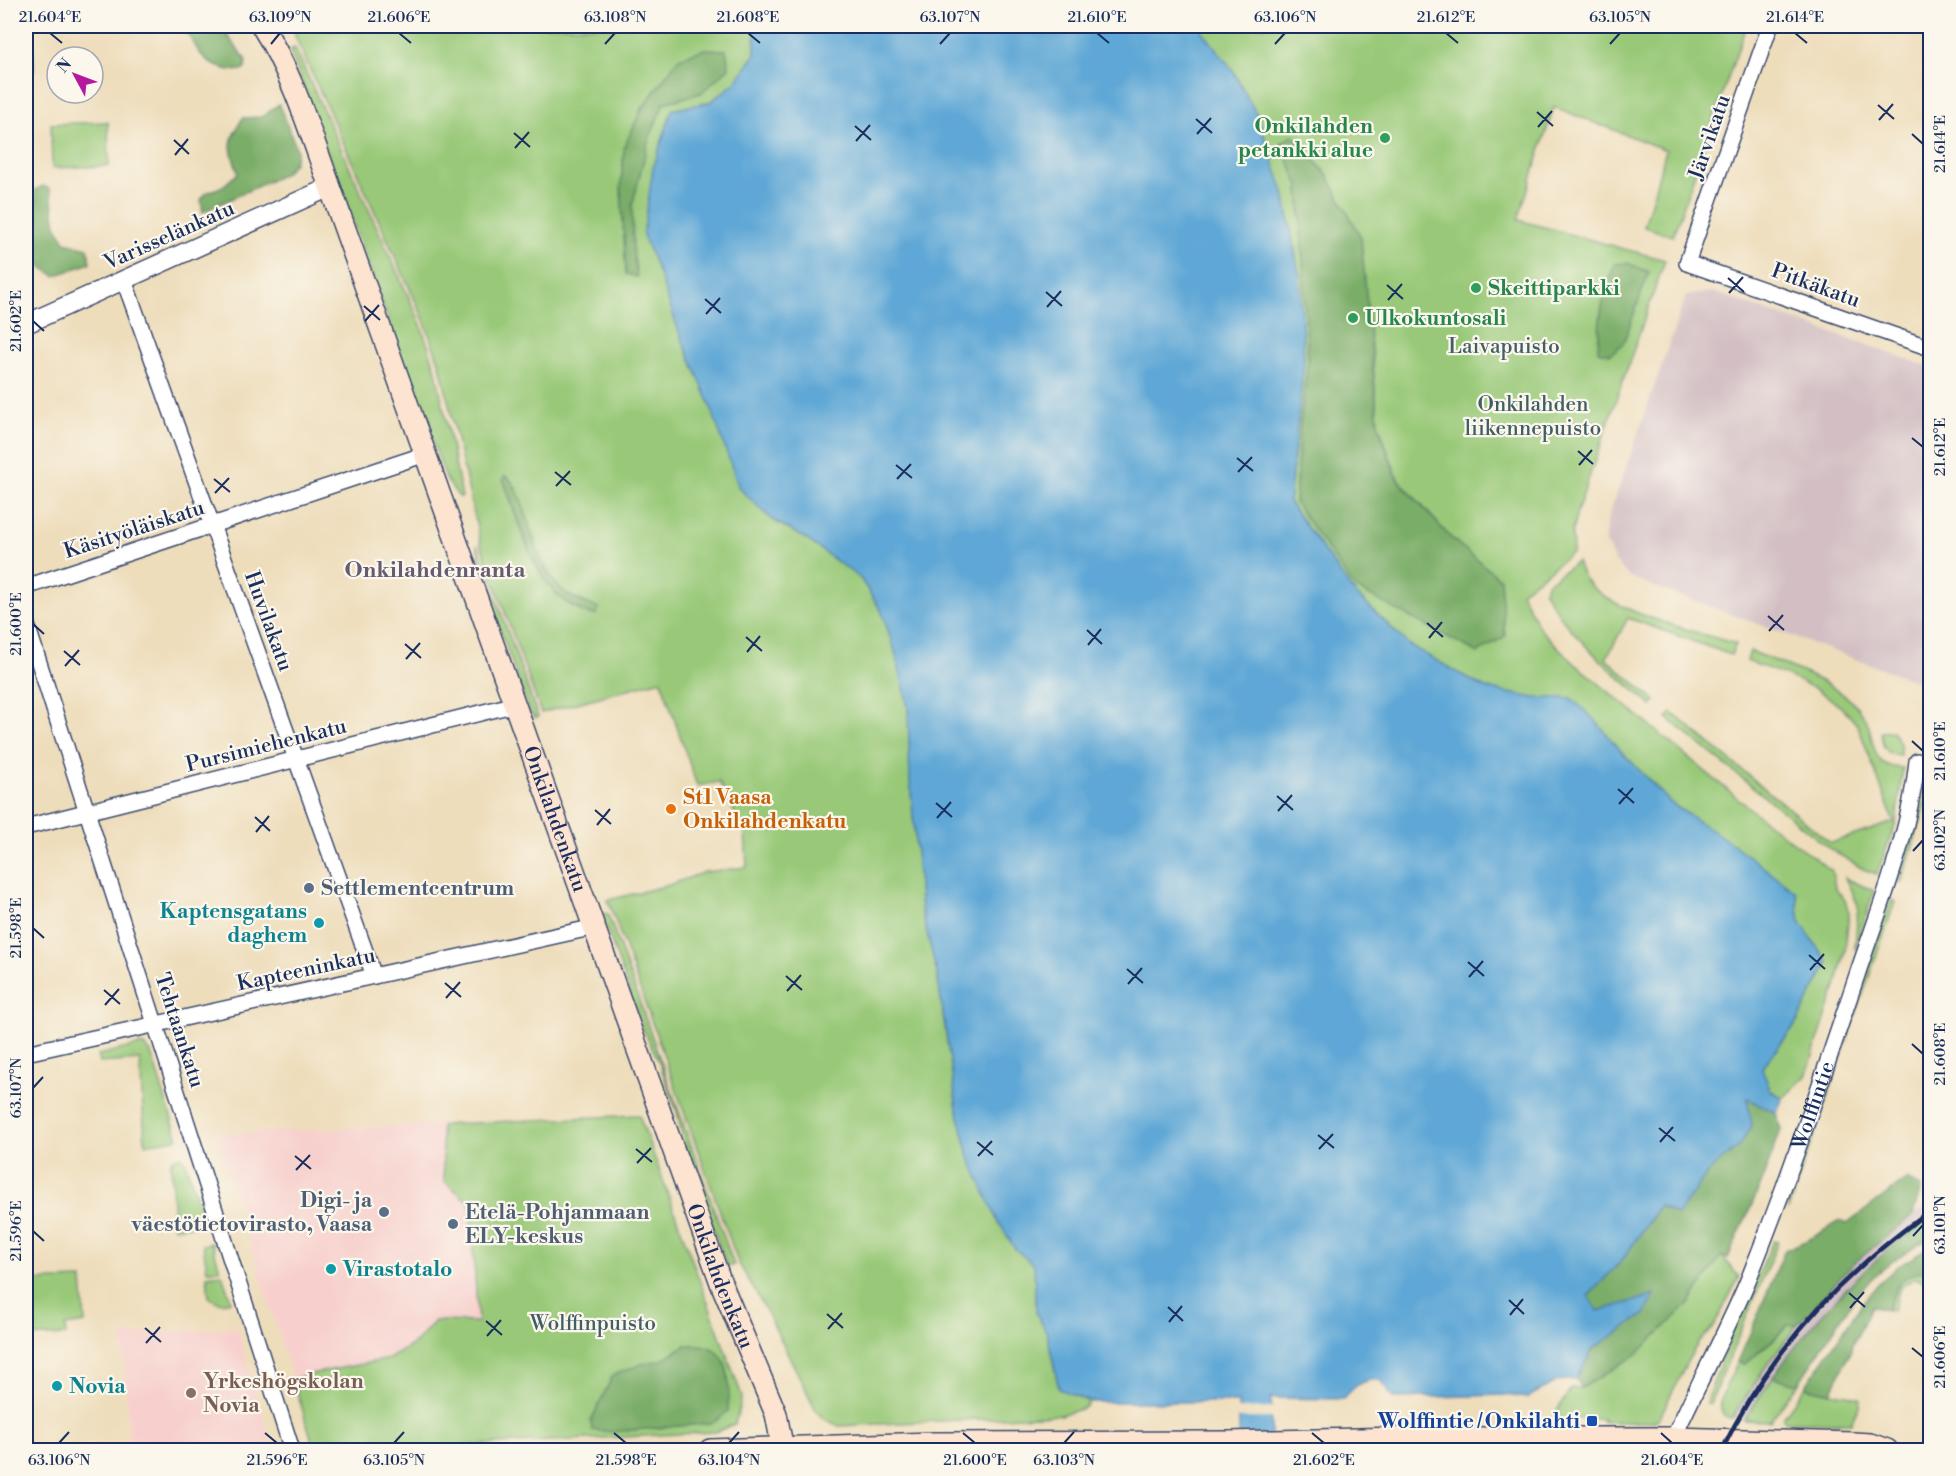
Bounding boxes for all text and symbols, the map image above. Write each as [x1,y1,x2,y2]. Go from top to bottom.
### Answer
text: 21.604°E [19,8,81,27]
text: 63.109°N [249,8,311,27]
text: 21.606°E [368,8,430,27]
text: 63.108°N [584,8,646,27]
text: 21.608°E [717,8,779,27]
text: 63.107°N [920,8,980,27]
text: 21.610°E [1067,8,1127,27]
text: 63.106°N [1254,8,1316,27]
text: 21.612°E [1417,8,1475,27]
text: 63.105°N [1589,8,1651,27]
text: 21.614°E [1766,8,1824,27]
north arrow [45,45,105,105]
text: N [53,54,76,77]
street label: Järvikatu [1683,91,1737,184]
place label: Onkilahden petankki alue [1238,114,1373,164]
text: 21.614°E [1931,115,1950,173]
marker: Onkilahden petankki alue [1378,131,1392,145]
street label: Varisselänkatu [99,195,239,277]
street label: Pitkäkatu [1768,258,1864,314]
place label: Skeittiparkki [1488,276,1620,302]
marker: Skeittiparkki [1469,281,1483,295]
text: 21.602°E [7,290,26,352]
place label: Ulkokuntosali [1365,306,1507,332]
marker: Ulkokuntosali [1346,311,1360,325]
park label: Laivapuisto [1448,334,1560,360]
park label: Onkilahden liikennepuisto [1465,392,1601,442]
text: 21.612°E [1931,418,1950,476]
street label: Käsityöläiskatu [61,495,208,565]
district label: Onkilahdenranta [345,557,527,584]
street label: Huvilakatu [238,568,298,675]
text: 21.600°E [7,592,26,656]
street label: Pursimiehenkatu [183,713,349,779]
text: 21.610°E [1931,721,1950,781]
street label: Onkilahdenkatu [517,743,592,896]
place label: St1 Vaasa Onkilahdenkatu [683,785,847,835]
marker: St1 Vaasa Onkilahdenkatu [664,802,678,816]
text: 63.102°N [1931,809,1950,871]
place label: Settlementcentrum [321,876,514,902]
marker: Settlementcentrum [302,881,316,895]
text: 21.598°E [7,897,26,959]
place label: Kaptensgatans daghem [160,899,307,949]
marker: Kaptensgatans daghem [312,916,326,930]
street label: Kapteeninkatu [235,943,378,997]
street label: Tehtaankatu [148,970,210,1091]
text: 21.608°E [1931,1023,1950,1085]
text: 63.107°N [7,1058,26,1118]
street label: Wolffintie [1786,1058,1841,1155]
place label: Digi- ja väestötietovirasto, Vaasa [130,1188,373,1238]
text: 63.101°N [1931,1195,1950,1255]
text: 21.596°E [7,1200,26,1262]
place label: Etelä-Pohjanmaan ELY-keskus [465,1200,649,1250]
street label: Onkilahdenkatu [680,1200,759,1353]
marker: Digi- ja väestötietovirasto, Vaasa [377,1205,391,1219]
marker: Etelä-Pohjanmaan ELY-keskus [446,1217,460,1231]
place label: Virastotalo [342,1257,453,1283]
marker: Virastotalo [324,1262,338,1276]
park label: Wolffinpuisto [529,1311,656,1337]
text: 21.606°E [1931,1326,1950,1388]
place label: Yrkeshögskolan Novia [203,1369,364,1419]
place label: Novia [69,1374,126,1400]
marker: Novia [50,1379,64,1393]
marker: Yrkeshögskolan Novia [184,1386,198,1400]
place label: Wolffintie / Onkilahti [1376,1409,1580,1435]
marker: Wolffintie / Onkilahti [1585,1414,1599,1428]
text: 63.106°N [28,1451,90,1470]
text: 21.596°E [246,1451,308,1470]
text: 63.105°N [363,1451,425,1470]
text: 21.598°E [595,1451,657,1470]
text: 63.104°N [698,1451,760,1470]
text: 21.600°E [943,1451,1007,1470]
text: 63.103°N [1033,1451,1095,1470]
text: 21.602°E [1293,1451,1355,1470]
text: 21.604°E [1641,1451,1703,1470]

